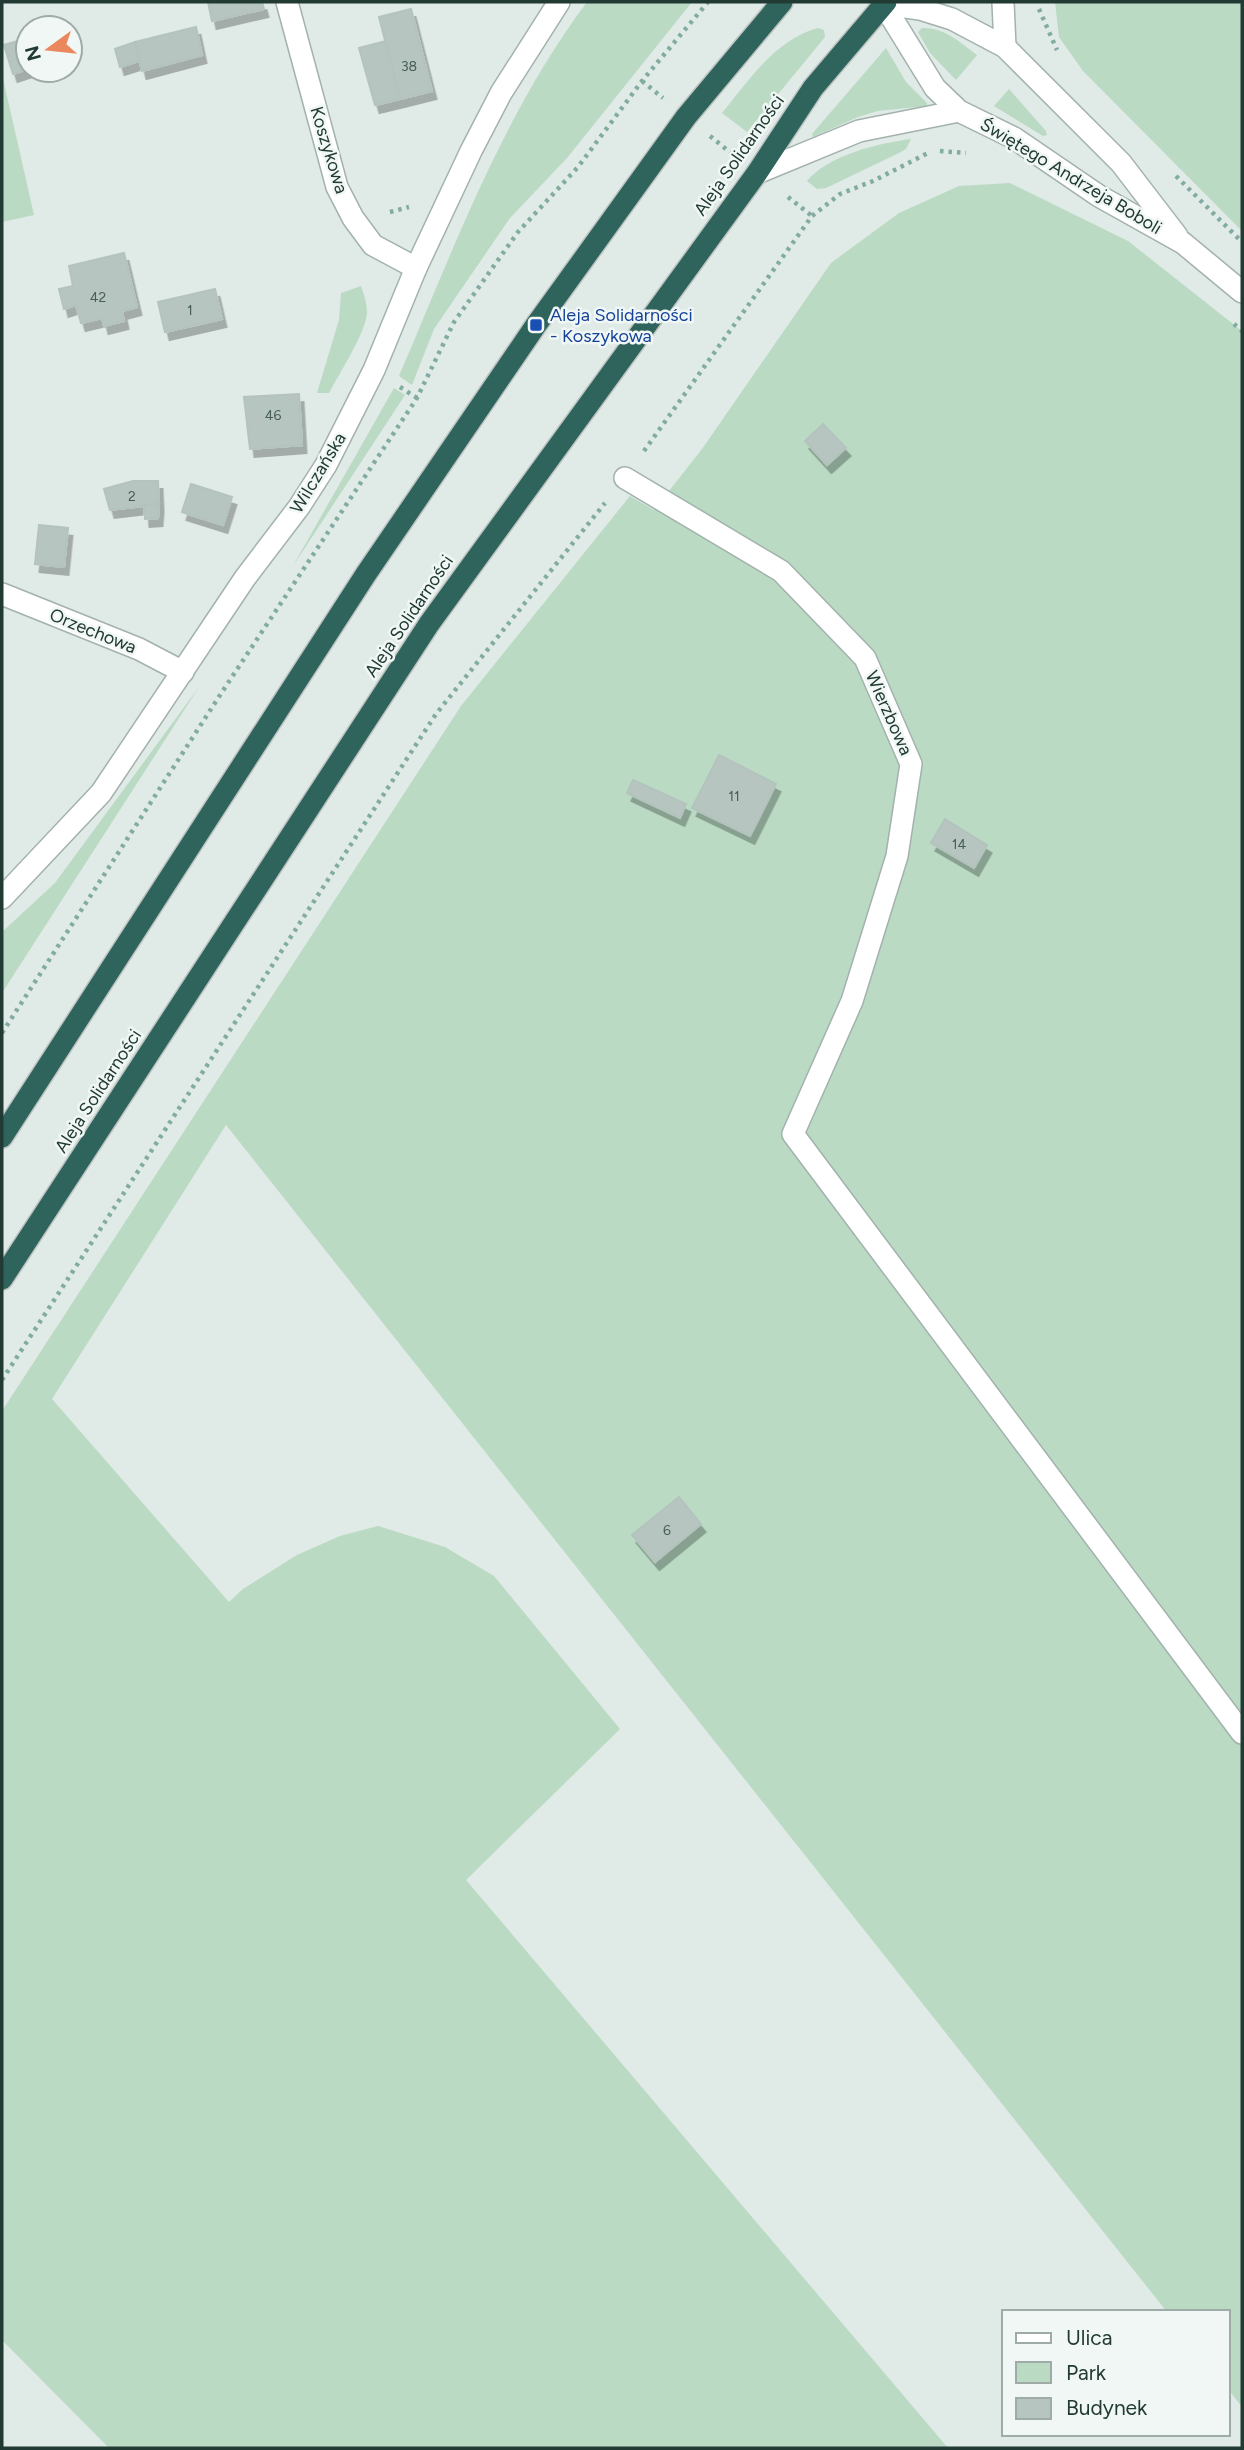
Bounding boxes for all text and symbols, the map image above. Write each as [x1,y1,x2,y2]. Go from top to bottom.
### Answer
north arrow [14,14,84,84]
text: N [20,43,46,63]
house number: 38 [401,58,417,75]
street label: Aleja Solidarności [689,90,789,220]
street label: Koszykowa [305,104,353,196]
street label: Świętego Andrzeja Boboli [976,113,1166,239]
house number: 42 [90,289,106,306]
house number: 1 [187,302,193,319]
place label: Aleja Solidarności - Koszykowa [550,304,693,347]
marker: Aleja Solidarności - Koszykowa [528,317,544,333]
house number: 46 [265,407,281,424]
street label: WiIczańska [285,429,351,517]
house number: 2 [128,488,136,505]
street label: Aleja Solidarności [360,551,458,681]
street label: Orzechowa [46,604,140,658]
street label: Wierzbowa [861,667,917,759]
house number: 11 [728,788,740,805]
house number: 14 [952,836,967,853]
street label: Aleja Solidarności [50,1025,146,1157]
house number: 6 [663,1522,671,1539]
legend [1002,2310,1230,2436]
text: Ulica [1066,2325,1112,2350]
text: Park [1066,2360,1107,2385]
text: Budynek [1066,2395,1148,2420]

